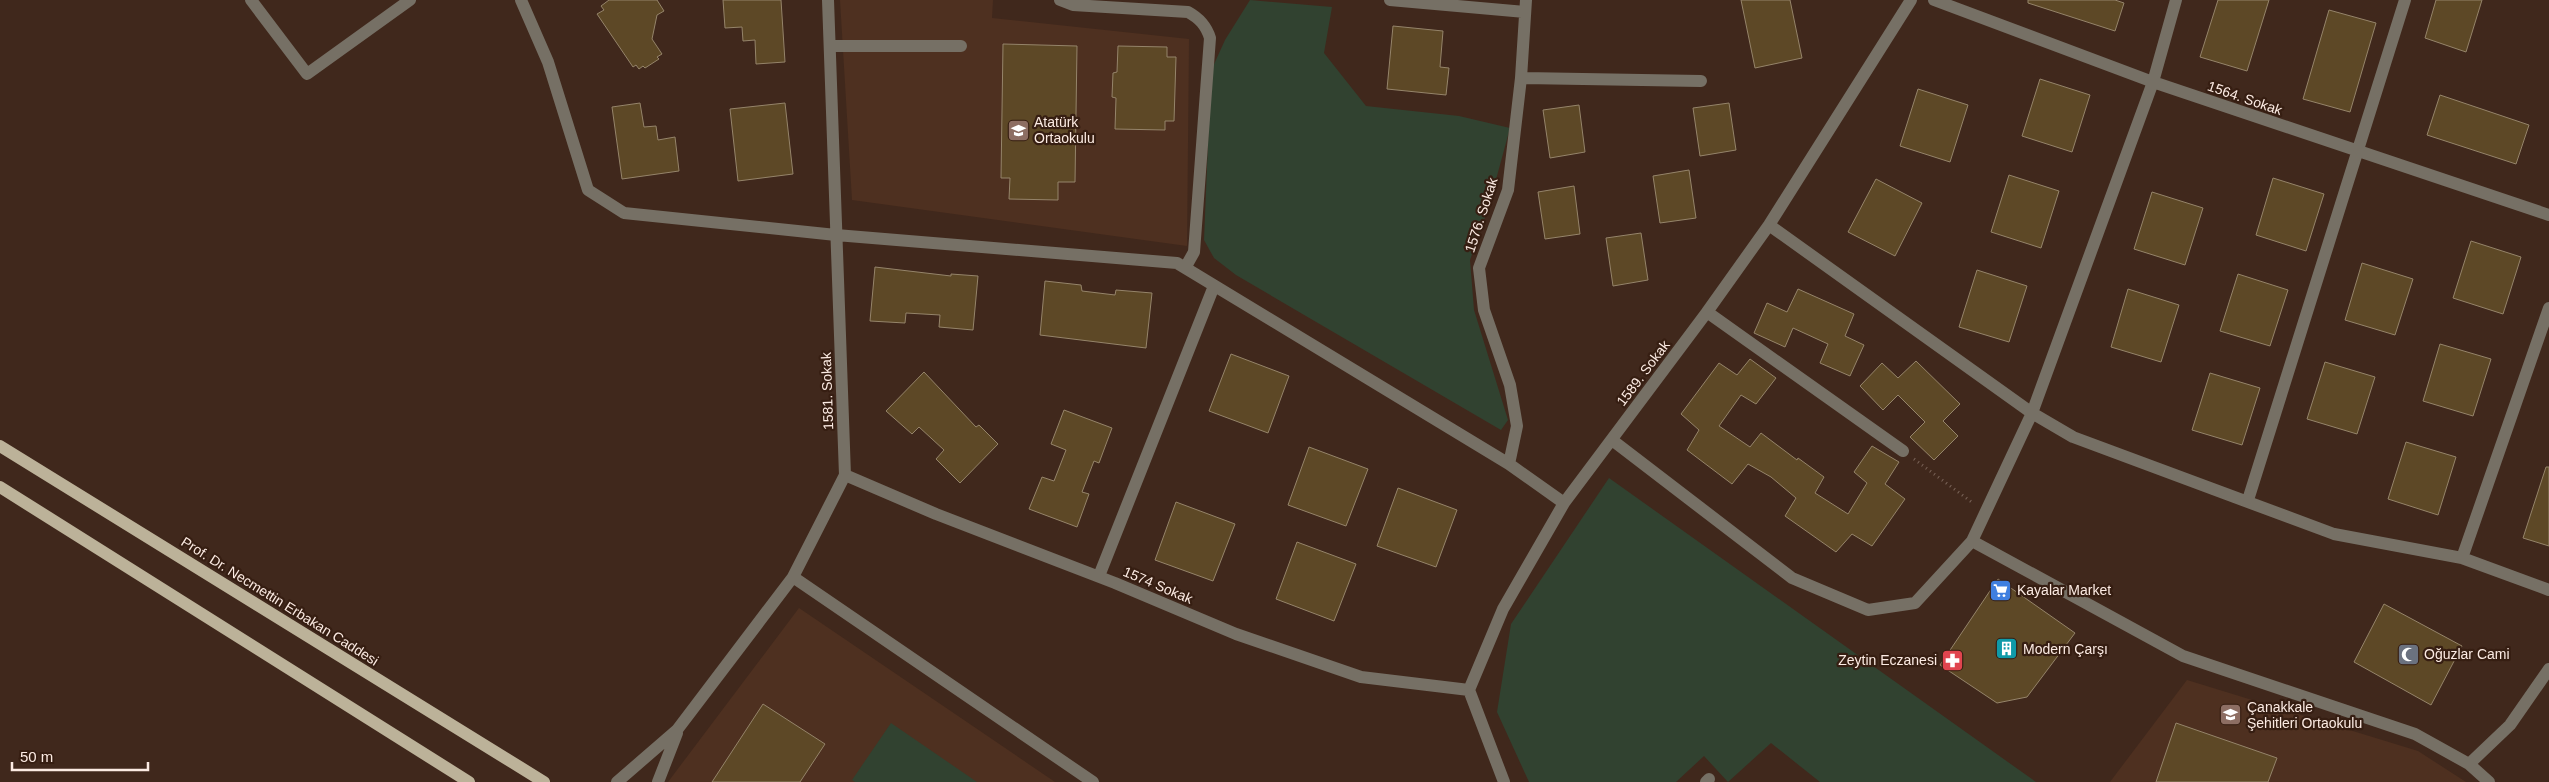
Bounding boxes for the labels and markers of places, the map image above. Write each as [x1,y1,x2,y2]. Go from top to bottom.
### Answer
place label: Atatürk Ortaokulu [1034,114,1095,146]
school or university icon: Atatürk Ortaokulu [1006,118,1030,142]
supermarket icon: Kayalar Market [1989,578,2013,602]
place label: Kayalar Market [2017,582,2111,598]
building icon: Modern Çarşı [1995,637,2019,661]
place label: Modern Çarşı [2023,641,2108,657]
mosque icon: Oğuzlar Cami [2396,642,2420,666]
place label: Oğuzlar Cami [2424,646,2510,662]
pharmacy icon: Zeytin Eczanesi [1941,648,1965,672]
place label: Zeytin Eczanesi [1838,652,1937,668]
place label: Çanakkale Şehitleri Ortaokulu [2247,699,2362,731]
school or university icon: Çanakkale Şehitleri Ortaokulu [2219,703,2243,727]

